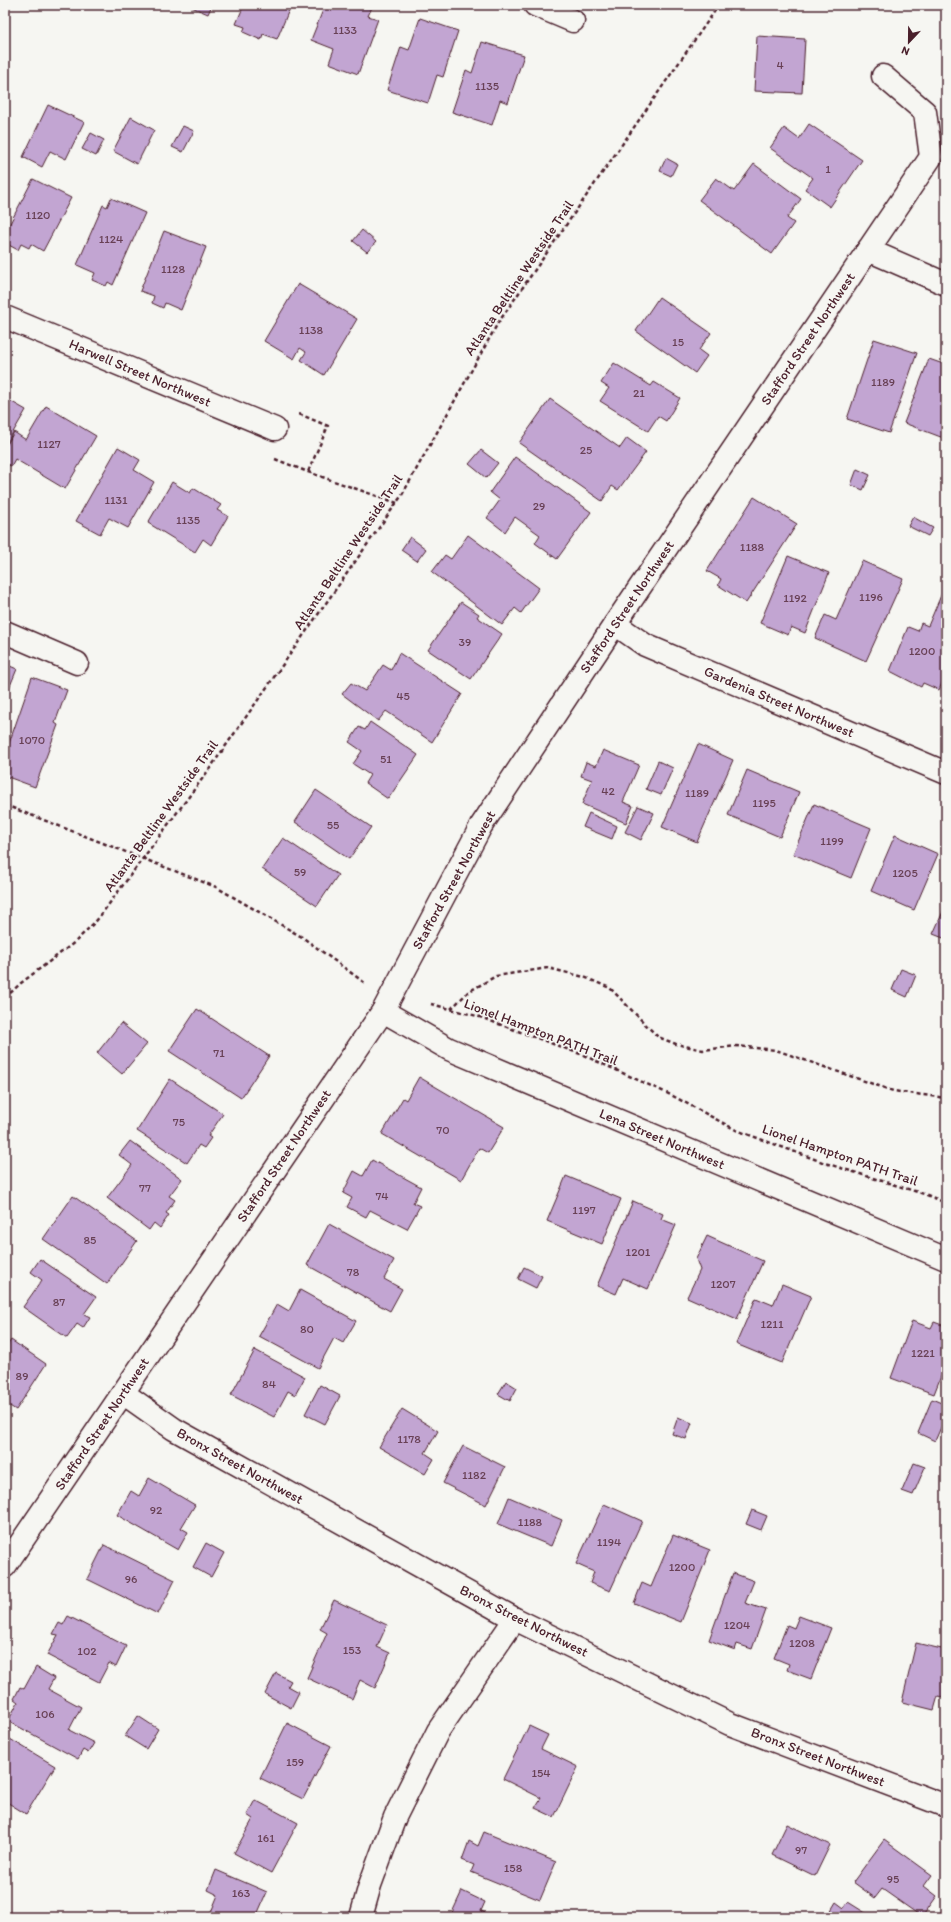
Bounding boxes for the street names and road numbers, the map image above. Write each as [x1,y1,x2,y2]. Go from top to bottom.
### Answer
street label: Atlanta Beltline Westside Trail [461,197,577,359]
street label: Stafford Street Northwest [757,269,859,409]
street label: Harwell Street Northwest [66,335,214,411]
street label: Atlanta Beltline Westside Trail [290,471,406,633]
street label: Stafford Street Northwest [576,537,678,677]
street label: Gardenia Street Northwest [701,663,857,741]
street label: Atlanta Beltline Westside Trail [100,737,222,895]
street label: Stafford Street Northwest [409,807,499,953]
street label: Lionel Hampton PATH Trail [462,995,620,1069]
street label: Stafford Street Northwest [233,1086,335,1226]
street label: Lena Street Northwest [597,1105,727,1173]
street label: Lionel Hampton PATH Trail [760,1120,920,1190]
street label: Stafford Street Northwest [51,1354,153,1494]
street label: Bronx Street Northwest [174,1424,306,1508]
street label: Bronx Street Northwest [457,1581,591,1661]
street label: Bronx Street Northwest [749,1724,887,1790]

